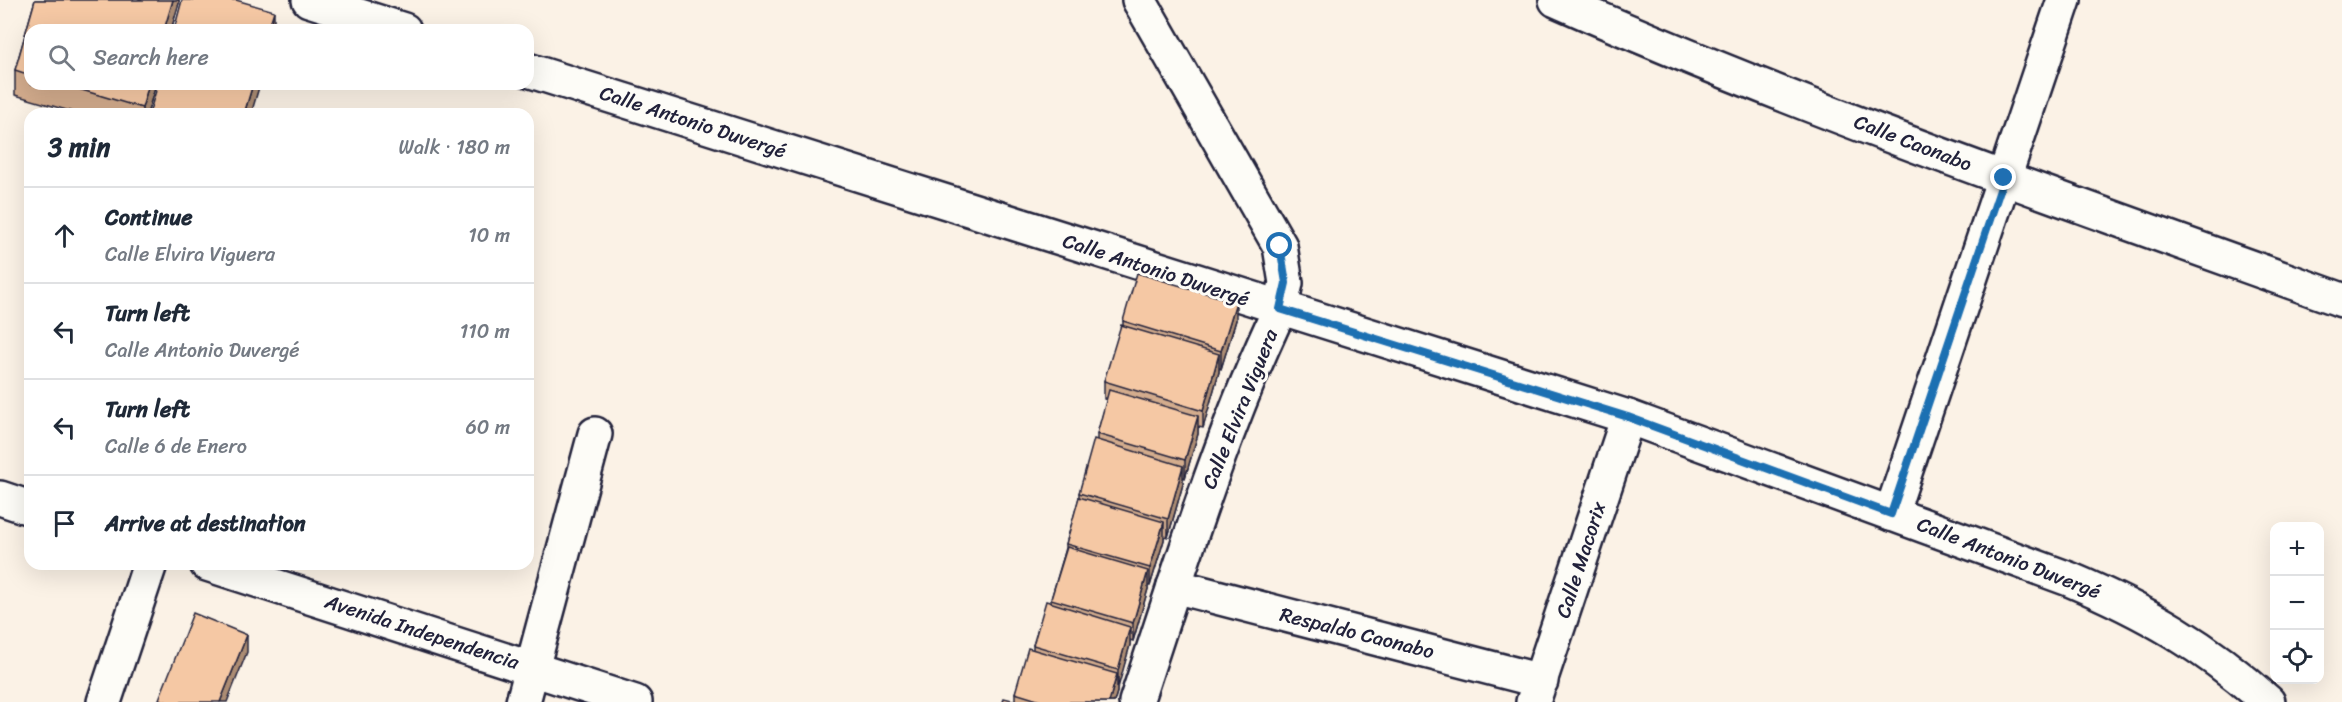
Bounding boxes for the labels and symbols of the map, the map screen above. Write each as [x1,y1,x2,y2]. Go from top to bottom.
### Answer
street label: Calle Antonio Duvergé [595,75,791,169]
street label: Calle Caonabo [1849,104,1977,182]
route end [1990,164,2016,190]
street label: Calle Antonio Duvergé [1058,223,1254,317]
route start [1266,232,1292,258]
street label: Calle Elvira Viguera [1192,323,1288,494]
street label: Calle Macorix [1546,496,1617,623]
street label: Calle Antonio Duvergé [1912,507,2106,609]
street label: Avenida Independencia [319,584,525,680]
street label: Respaldo Caonabo [1276,597,1438,669]

